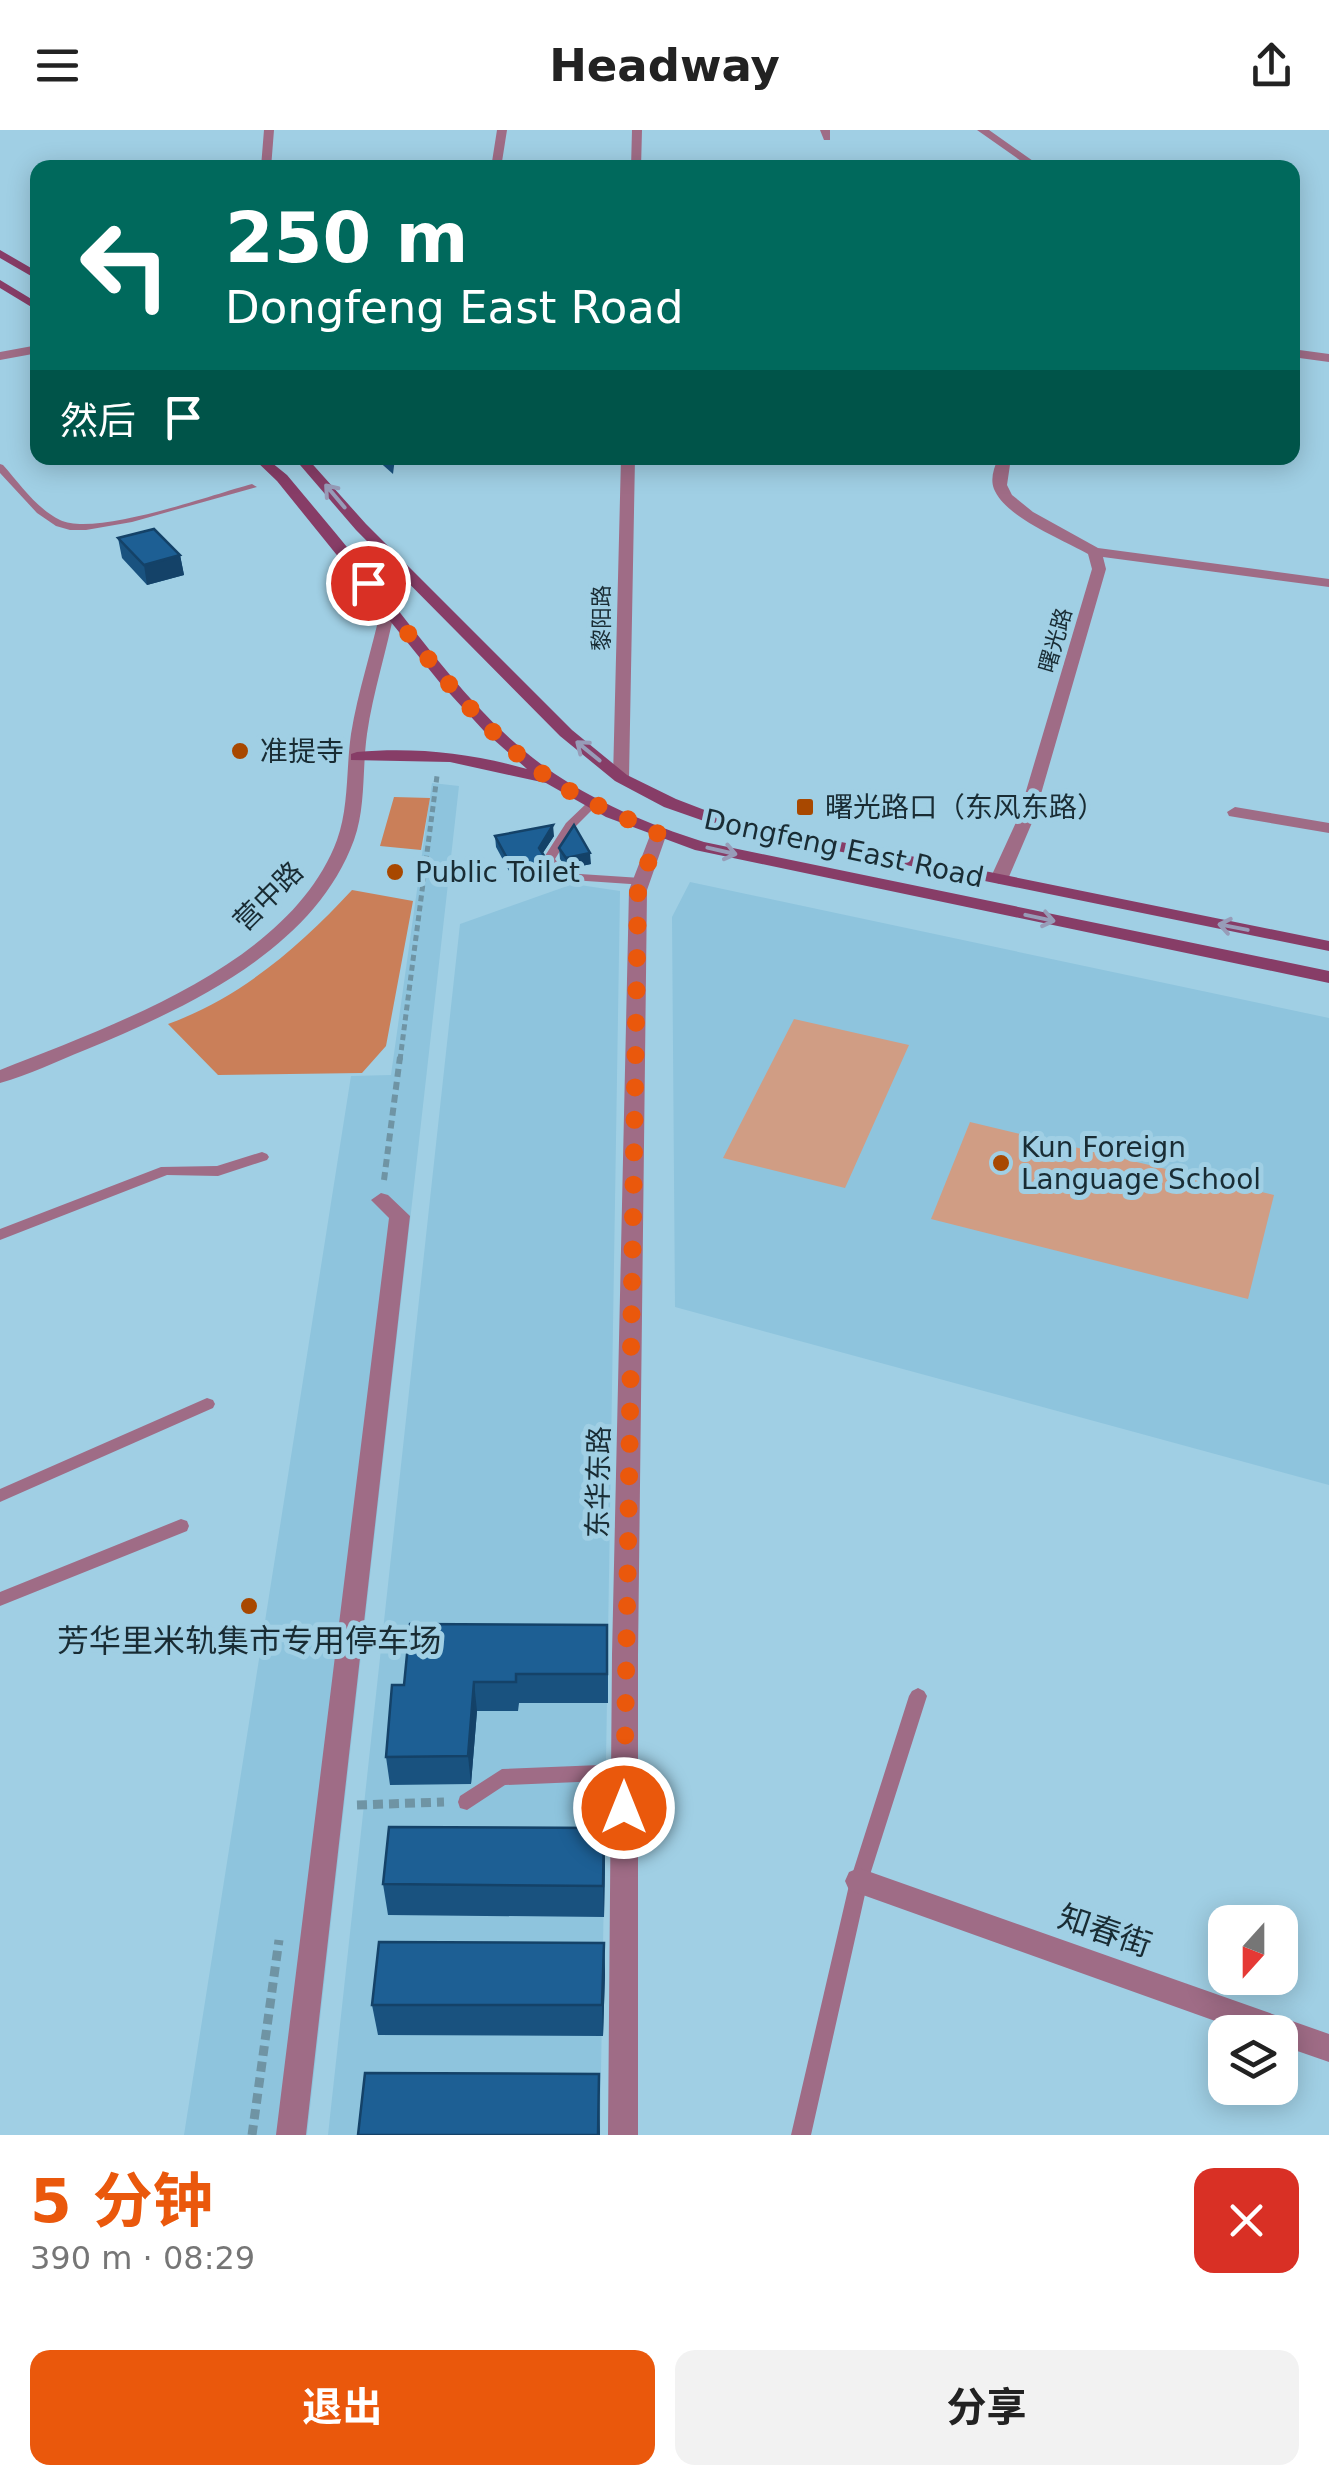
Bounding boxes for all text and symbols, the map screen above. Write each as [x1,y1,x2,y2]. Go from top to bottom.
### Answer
icon: menu [30,38,85,93]
icon: share [1244,38,1299,93]
text: Headway [549,39,780,92]
text: 250 m [225,197,468,279]
icon: left [60,200,190,330]
text: Dongfeng East Road [225,281,684,334]
icon: arrive [156,390,211,445]
text: 然后 [60,399,136,443]
one-way arrow [324,483,346,509]
pin [326,541,411,626]
icon: arrive [341,556,396,611]
street label: 黎阳路 [589,585,614,651]
street label: 曙光路 [1034,605,1077,675]
place label: 准提寺 [260,735,344,768]
marker: 准提寺 [229,740,251,762]
one-way arrow [576,740,602,762]
place label: 曙光路口（东风东路） [825,791,1105,824]
marker: 曙光路口（东风东路） [794,796,816,818]
street label: Dongfeng East Road [701,803,987,894]
one-way arrow [705,843,737,861]
street label: 营中路 [227,855,310,938]
place label: Public Toilet [415,856,580,889]
marker: Public Toilet [384,861,406,883]
one-way arrow [1024,909,1056,928]
one-way arrow [1218,916,1250,935]
place label: Kun Foreign Language School [1021,1131,1261,1196]
marker: Kun Foreign Language School [990,1152,1012,1174]
street label: 东华东路 [581,1426,616,1538]
marker: 芳华里米轨集市专用停车场 [238,1595,260,1617]
place label: 芳华里米轨集市专用停车场 [57,1622,441,1660]
position arrow [572,1756,676,1860]
street label: 知春街 [1053,1897,1157,1965]
north arrow [1208,1905,1298,1995]
map controls [1208,1905,1298,2105]
button: layers [1208,2015,1298,2105]
text: 5 分钟 [30,2166,213,2236]
button: close [1194,2168,1299,2273]
text: 390 m · 08:29 [30,2239,255,2277]
button: 退出 [30,2350,655,2465]
button: 分享 [675,2350,1299,2465]

